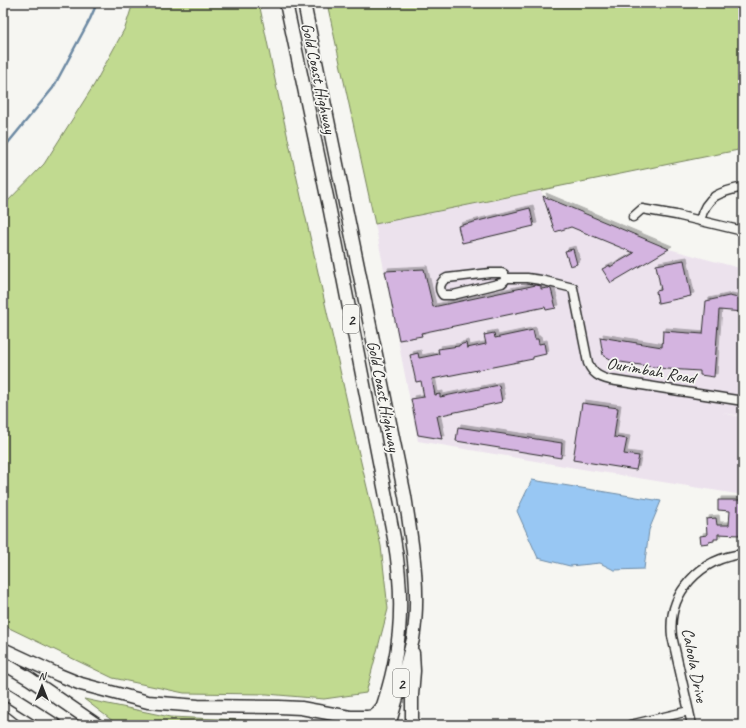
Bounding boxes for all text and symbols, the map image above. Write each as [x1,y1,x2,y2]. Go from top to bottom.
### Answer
street label: Gold Coast Highway [297,21,341,137]
road number: 2 [343,305,359,333]
street label: Gold Coast Highway [362,339,405,455]
street label: Ourimbah Road [605,352,700,389]
street label: Caloola Drive [677,626,712,705]
north arrow [22,666,62,706]
text: N [39,669,48,683]
road number: 2 [393,669,409,697]

